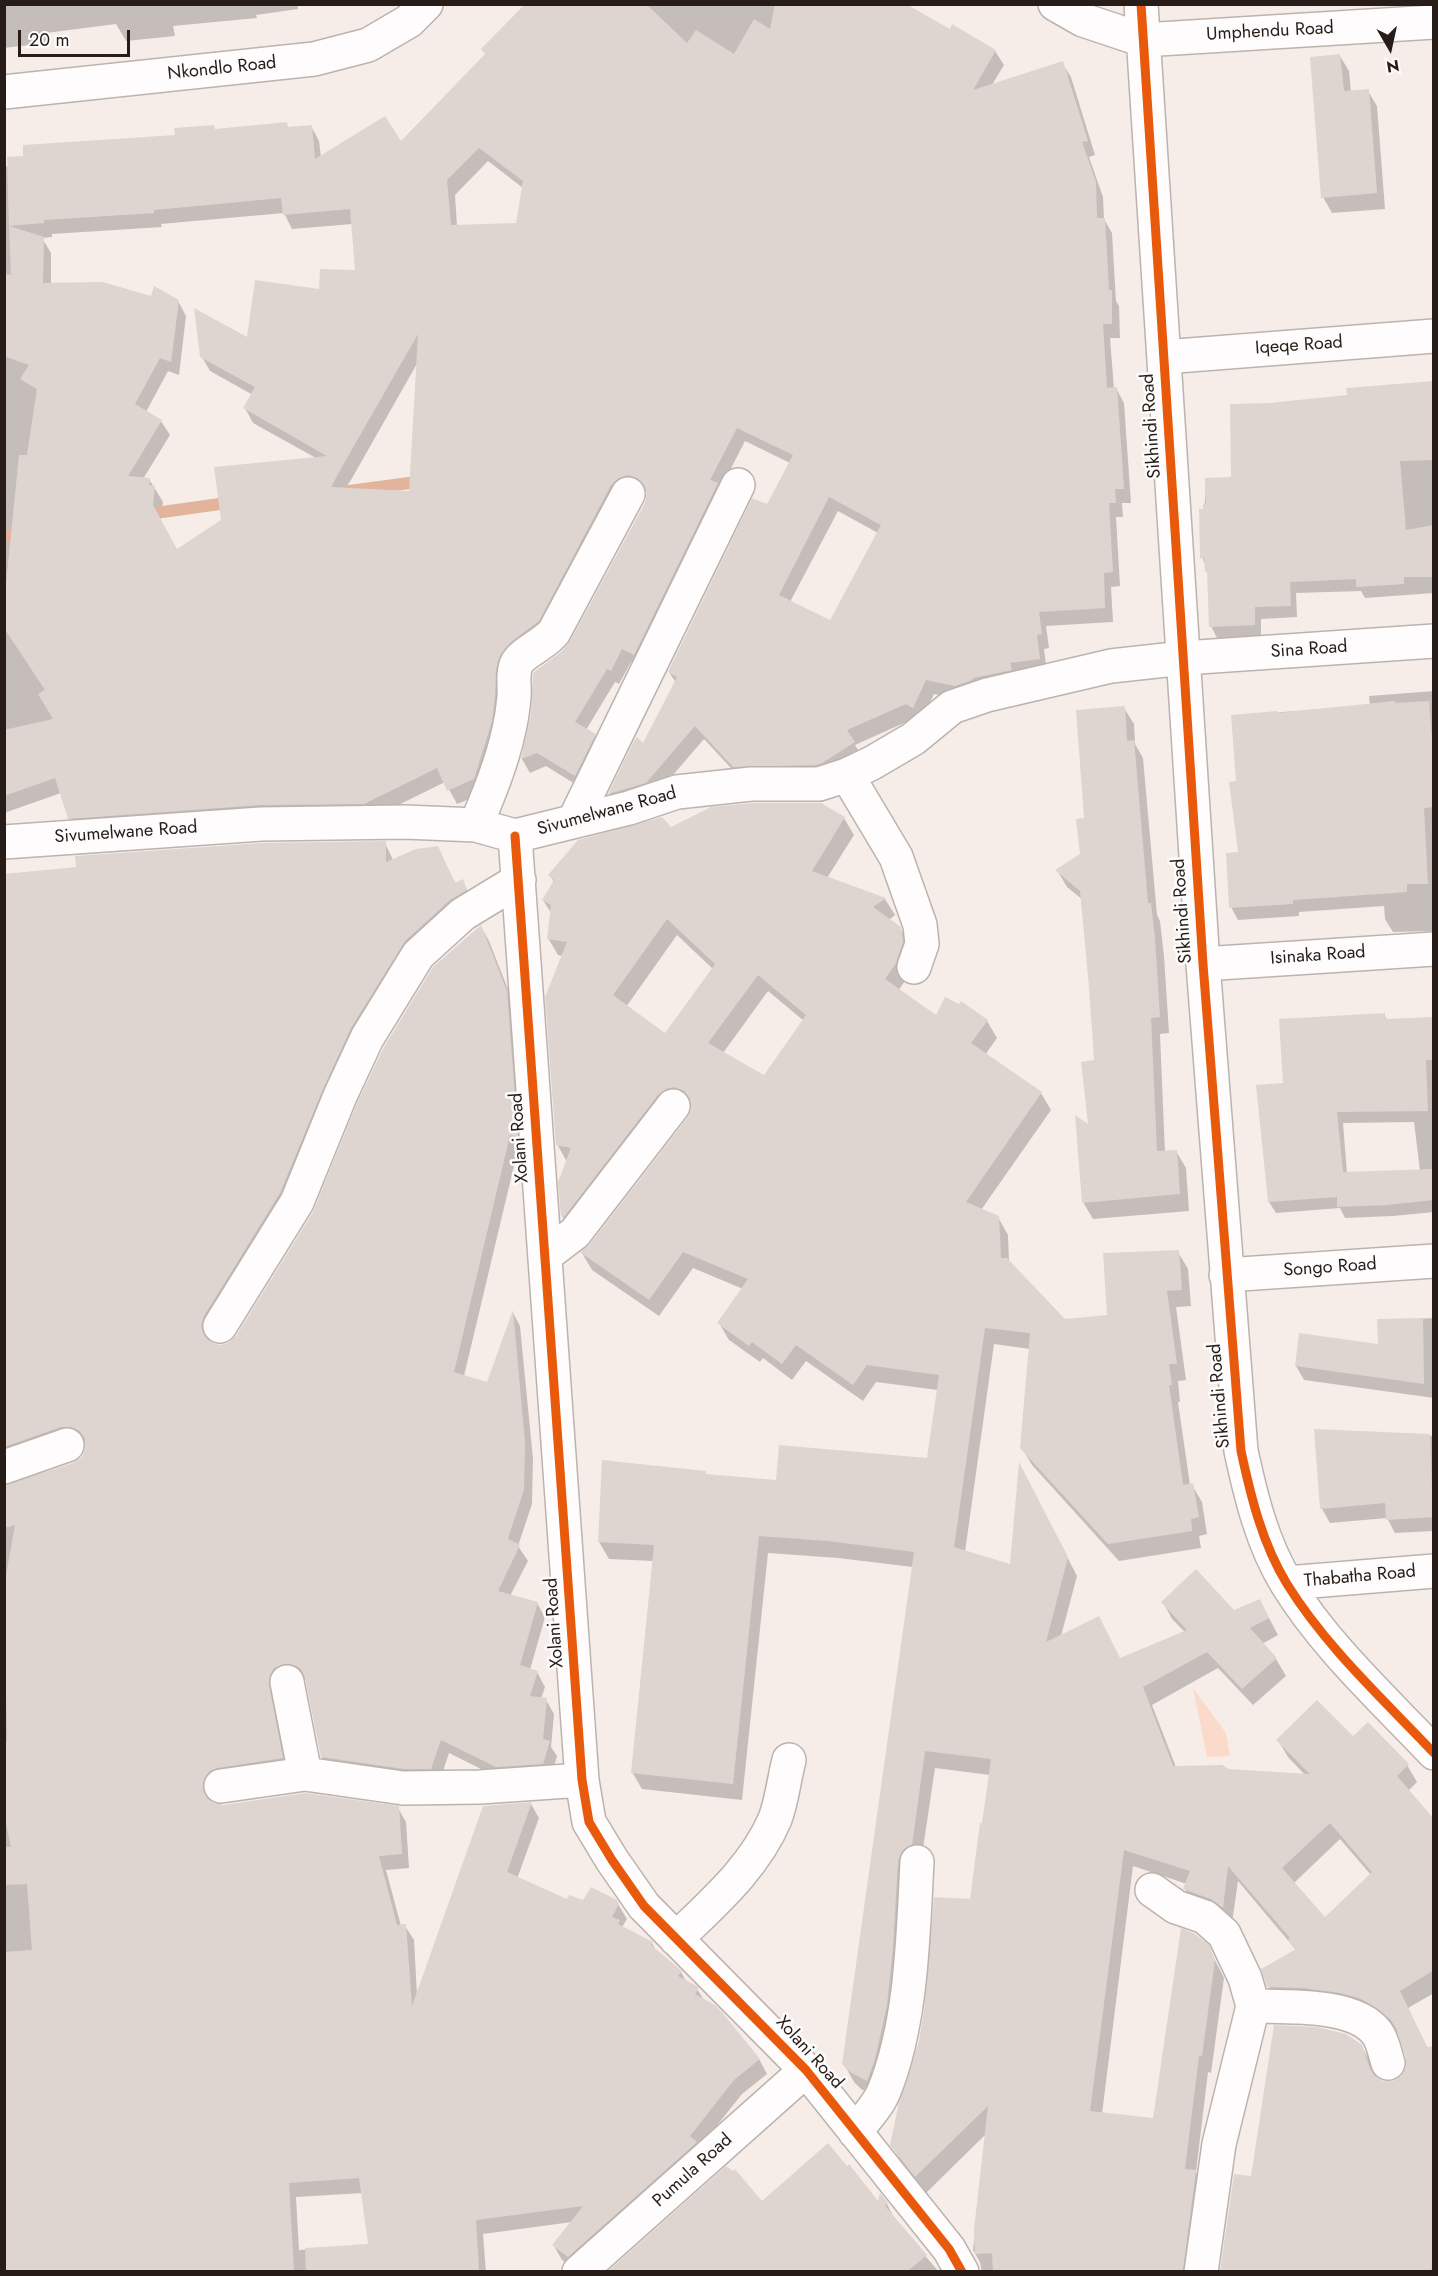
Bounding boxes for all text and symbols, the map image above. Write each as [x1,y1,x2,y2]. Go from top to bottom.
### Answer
scale bar [21,18,134,56]
street label: Umphendu Road [1206,18,1334,46]
north arrow [1360,18,1420,78]
text: 20 m [29,27,69,53]
street label: Nkondlo Road [167,53,277,85]
text: N [1385,54,1401,79]
street label: Iqeqe Road [1255,332,1343,360]
street label: Sikhindi Road [1138,373,1166,479]
street label: Sina Road [1270,637,1348,663]
street label: Sivumelwane Road [535,783,679,841]
street label: Sivumelwane Road [54,817,198,849]
street label: Sikhindi Road [1169,858,1197,964]
street label: Isinaka Road [1270,942,1366,970]
street label: Xolani Road [506,1092,534,1184]
street label: Songo Road [1283,1254,1377,1282]
street label: Sikhindi Road [1205,1343,1235,1449]
street label: Thabatha Road [1303,1561,1417,1593]
street label: Xolani Road [541,1577,569,1669]
street label: Xolani Road [771,2012,847,2094]
street label: Pumula Road [649,2130,737,2212]

